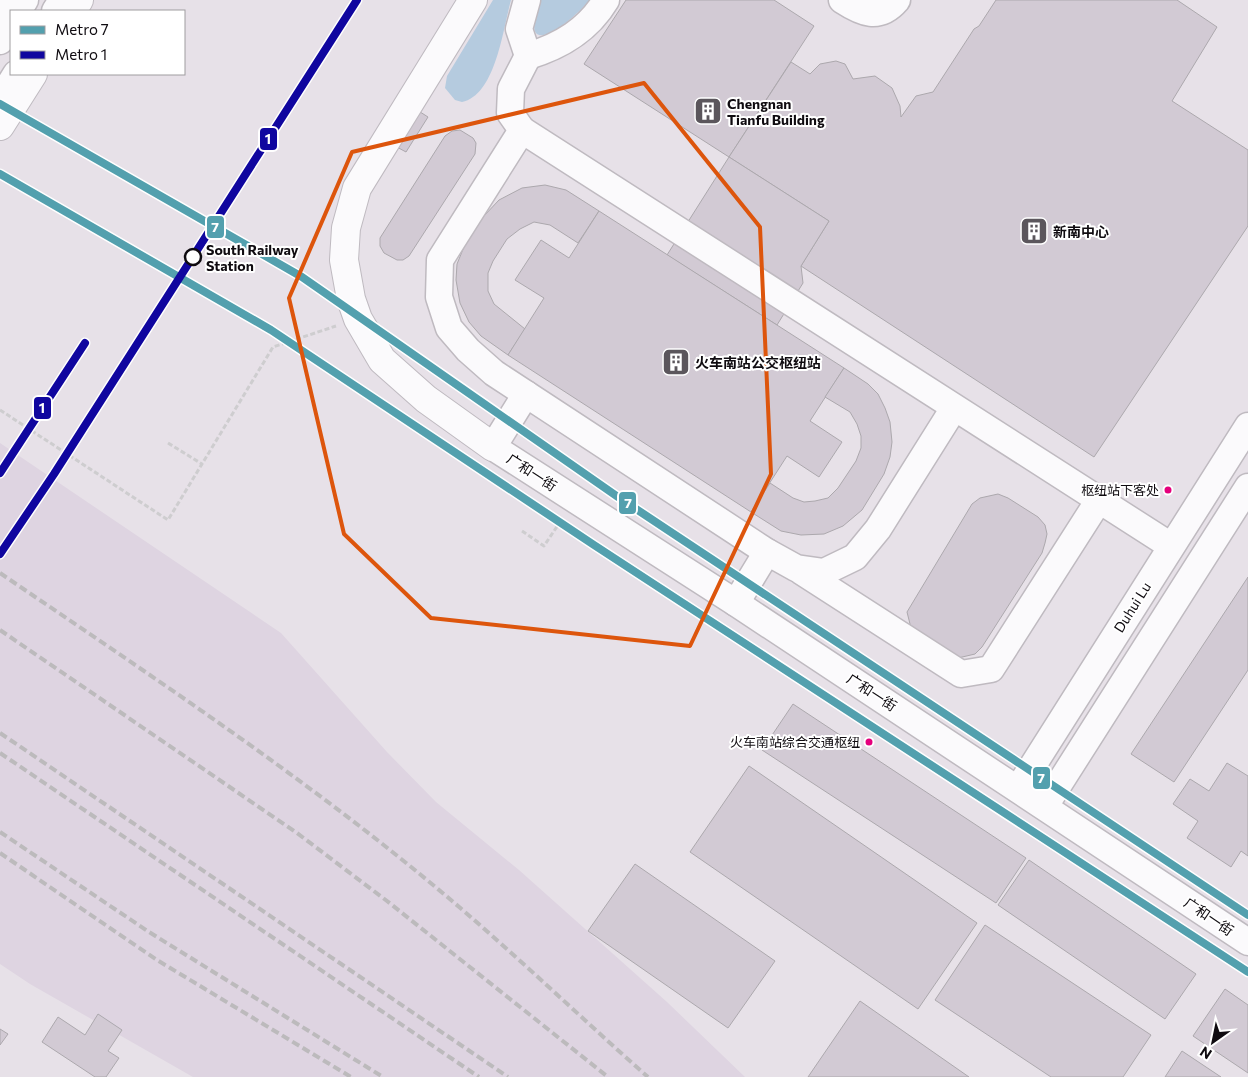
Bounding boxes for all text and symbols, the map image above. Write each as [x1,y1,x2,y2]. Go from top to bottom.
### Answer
legend [10,10,185,75]
text: Metro 7 [55,20,109,38]
text: Metro 1 [55,45,107,63]
place label: Chengnan Tianfu Building [727,95,825,128]
building icon: Chengnan Tianfu Building [693,96,723,126]
line badge: 1 [259,127,278,151]
text: 1 [265,130,271,147]
line badge: 7 [206,215,225,239]
building icon: 新南中心 [1019,216,1049,246]
text: 7 [211,218,219,235]
place label: 新南中心 [1053,223,1109,240]
place label: South Railway Station [206,241,299,274]
marker: South Railway Station [184,248,202,266]
building icon: 火车南站公交枢纽站 [661,347,691,377]
place label: 火车南站公交枢纽站 [695,354,821,371]
line badge: 1 [33,396,52,420]
text: 1 [39,399,45,416]
street label: 广和一街 [504,450,560,494]
place label: 枢纽站下客处 [1081,482,1159,498]
marker: 枢纽站下客处 [1163,485,1173,495]
line badge: 7 [618,491,637,515]
text: 7 [624,494,632,511]
street label: Duhui Lu [1110,579,1154,635]
street label: 广和一街 [844,670,900,714]
place label: 火车南站综合交通枢纽 [730,734,860,750]
marker: 火车南站综合交通枢纽 [864,737,874,747]
line badge: 7 [1032,766,1051,790]
text: 7 [1037,769,1045,786]
street label: 广和一街 [1181,893,1237,939]
north arrow [1188,1017,1238,1067]
text: N [1197,1043,1215,1063]

